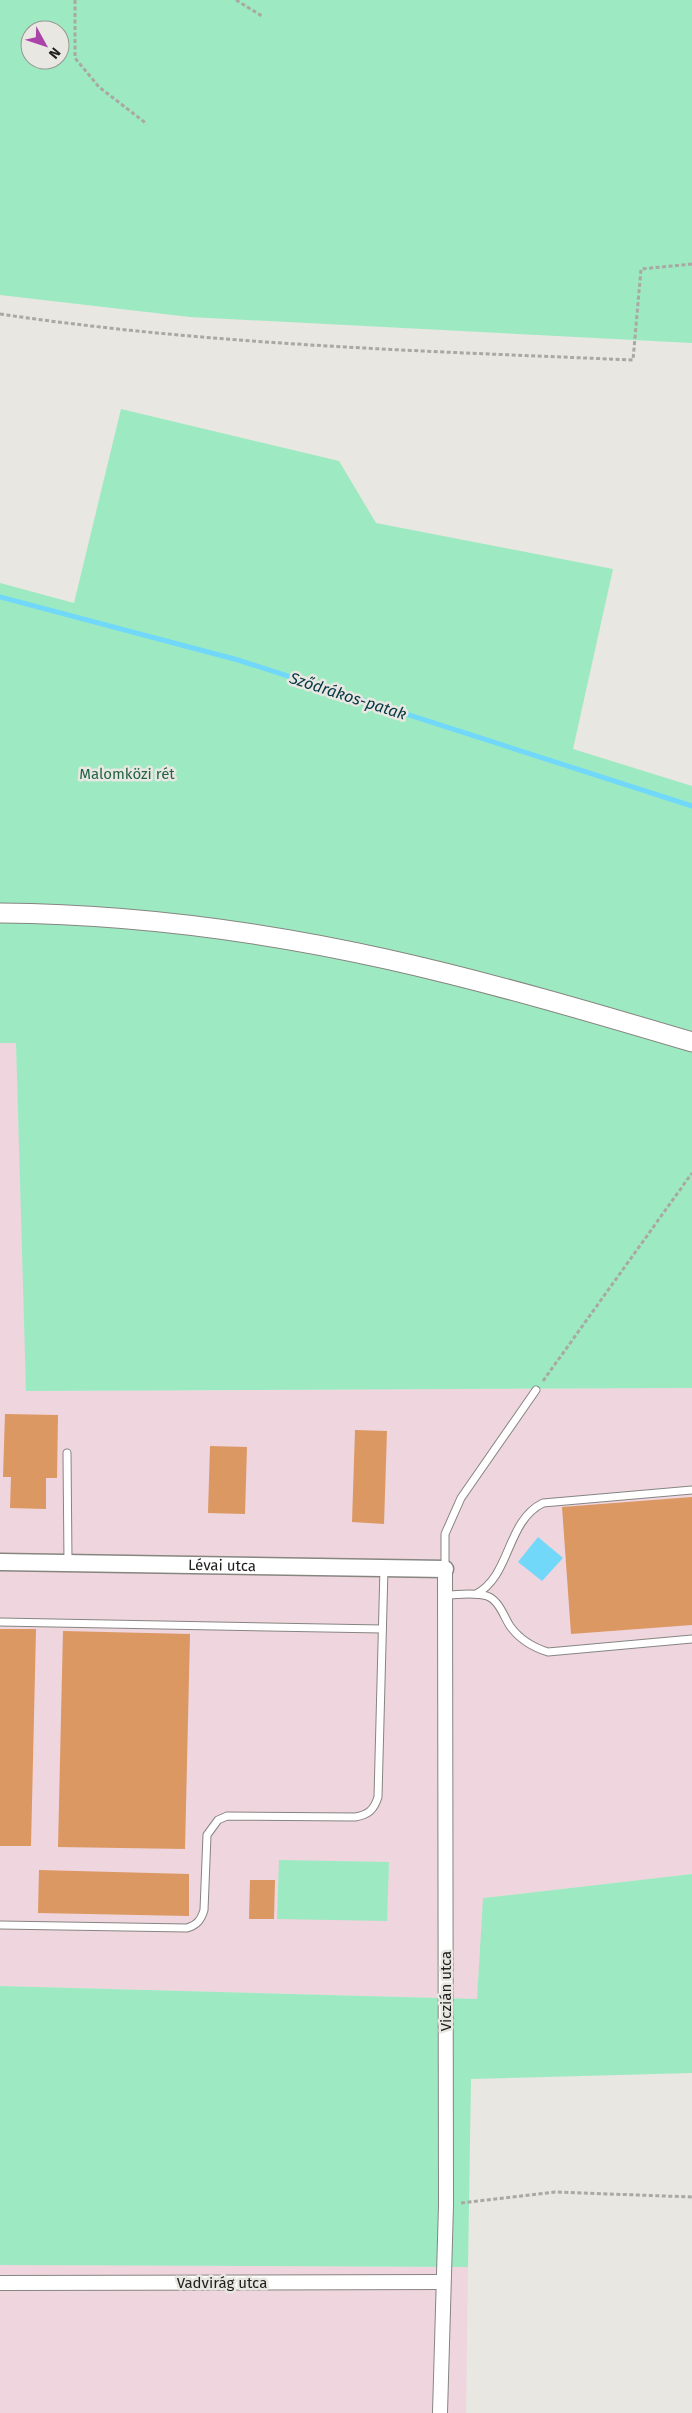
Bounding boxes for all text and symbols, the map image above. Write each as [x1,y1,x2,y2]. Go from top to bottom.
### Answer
north arrow [20,20,70,70]
text: N [45,44,64,62]
water label: Sződrákos-patak [286,668,409,724]
park label: Malomközi rét [79,765,175,783]
street label: Lévai utca [188,1556,256,1575]
street label: Viczián utca [437,1951,455,2031]
street label: Vadvirág utca [177,2274,267,2292]

